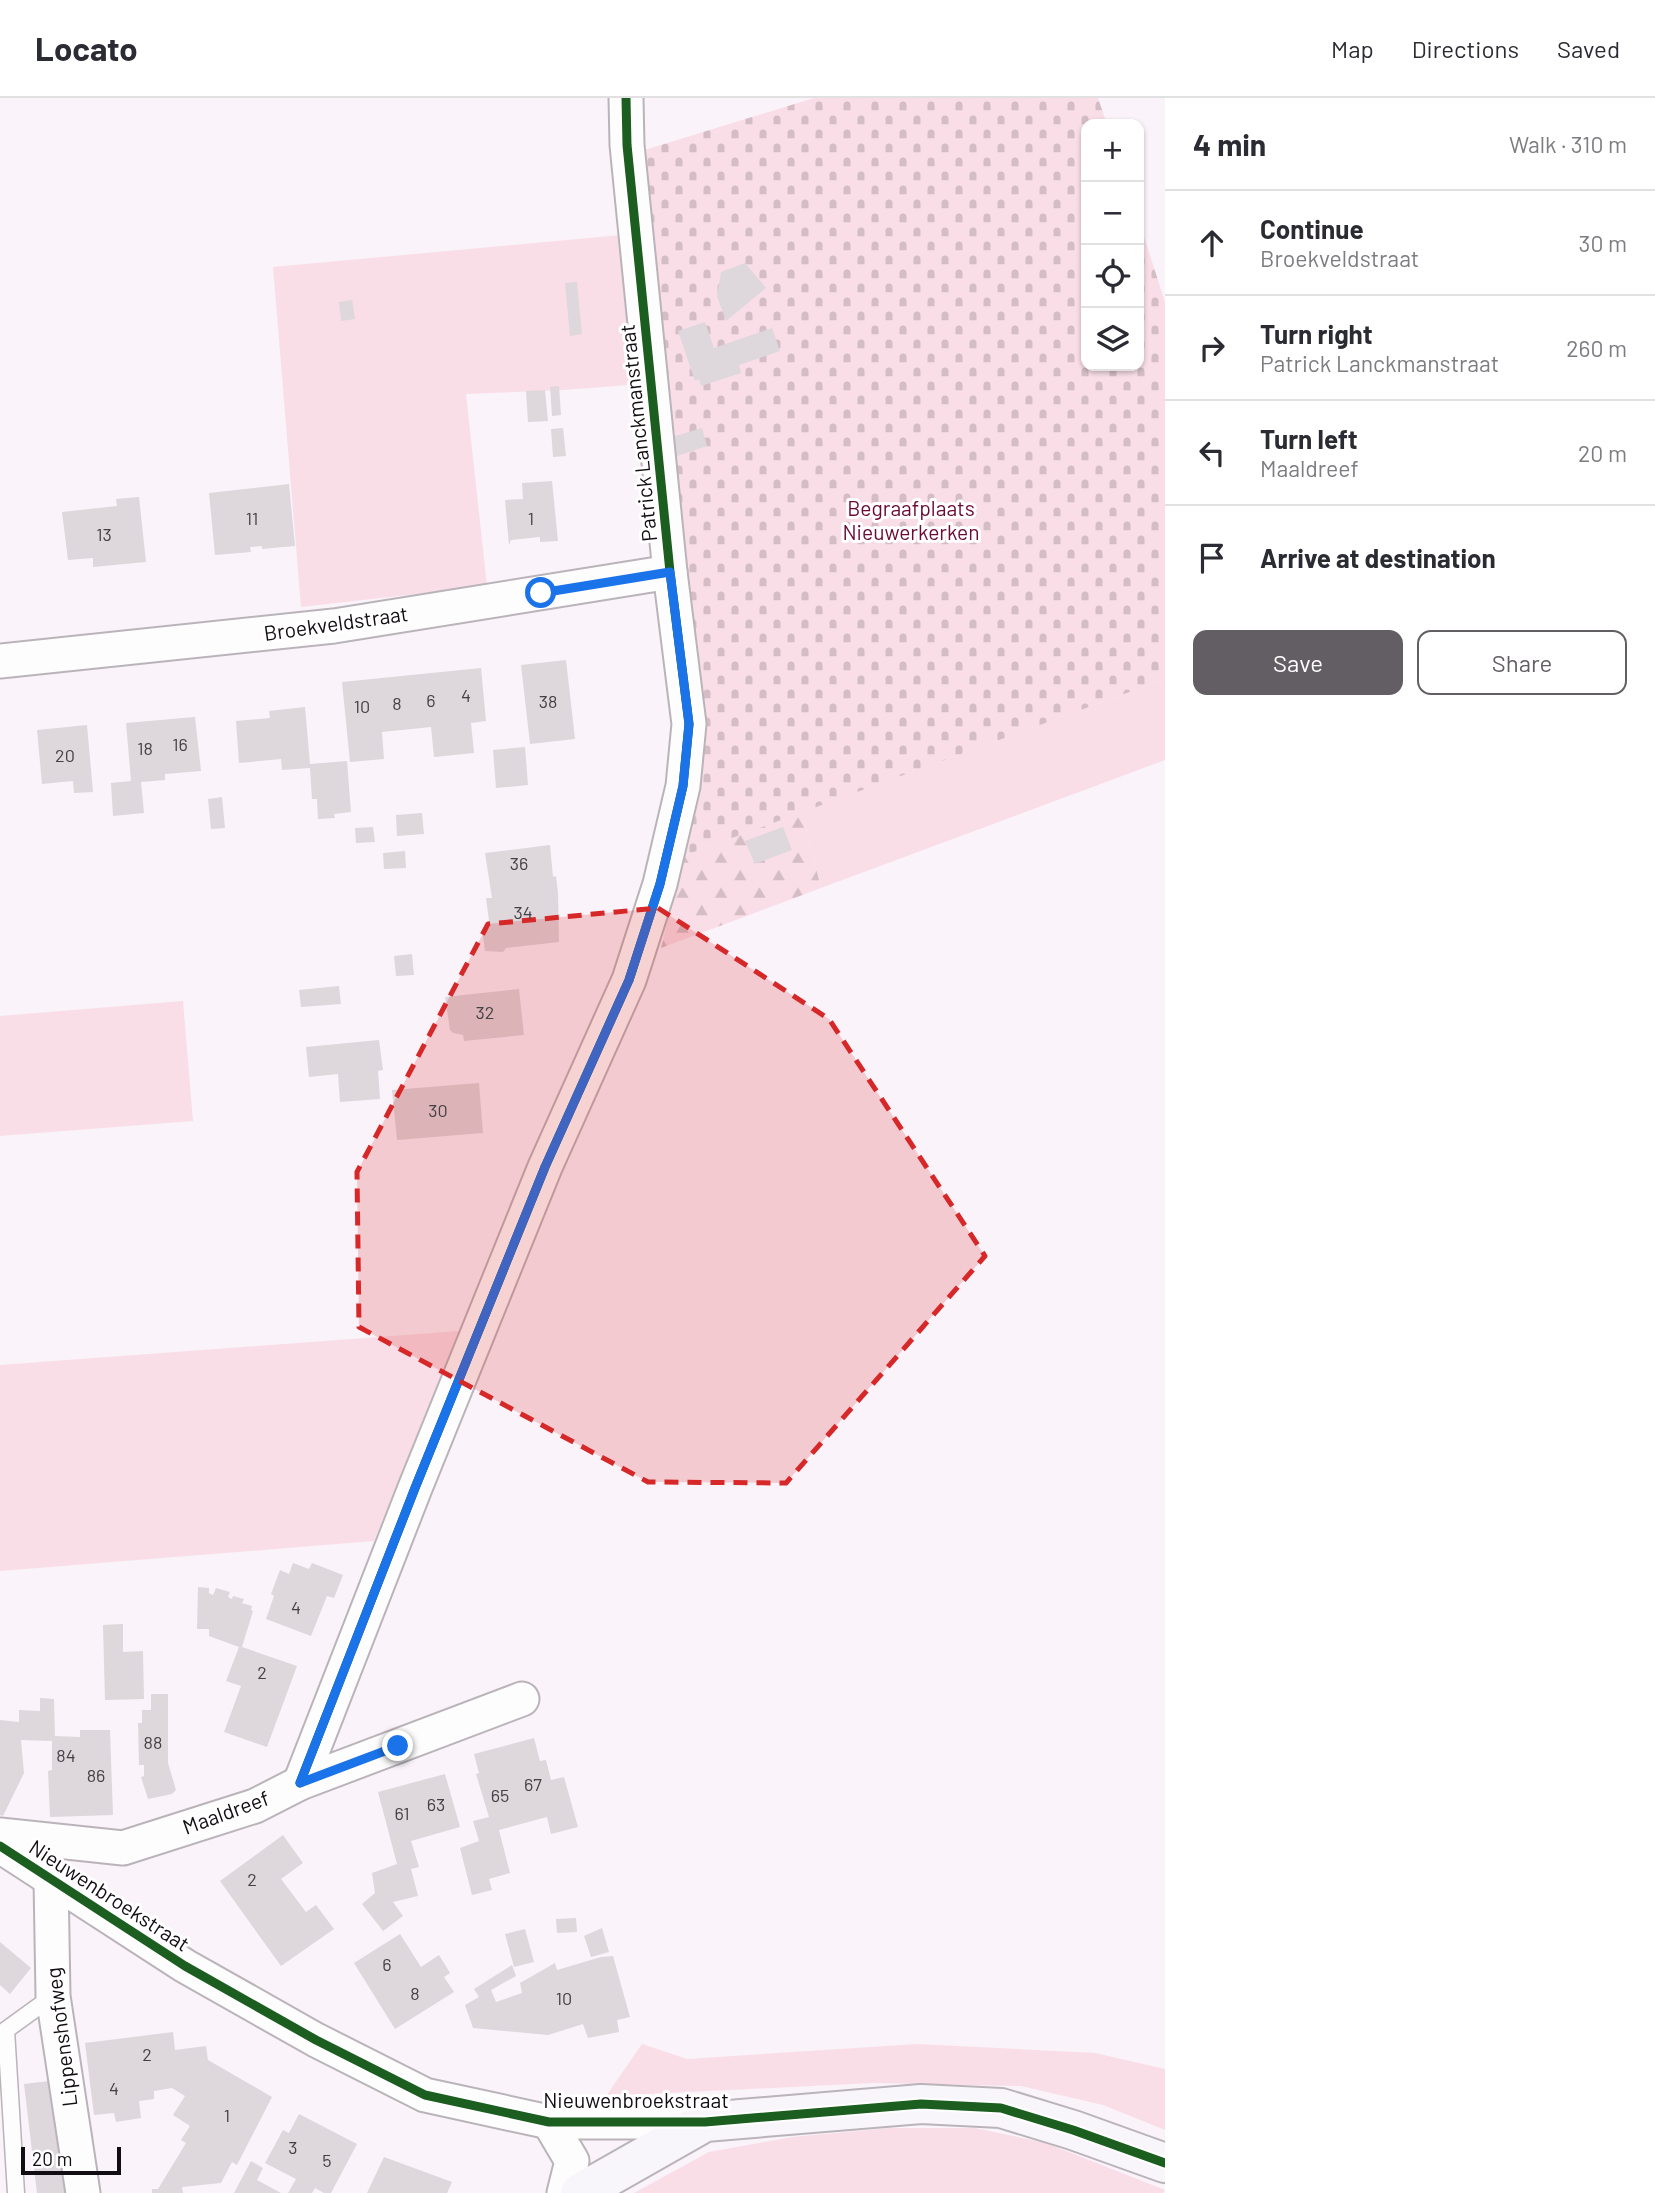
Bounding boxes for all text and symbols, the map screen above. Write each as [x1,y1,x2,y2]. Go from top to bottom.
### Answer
text: Locato [35,28,138,68]
text: Map [1331,34,1374,63]
text: Directions [1412,34,1519,63]
text: Saved [1557,34,1620,63]
map controls [1081,119,1144,371]
button: + [1081,119,1144,182]
text: 4 min [1193,126,1266,162]
text: Walk · 310 m [1509,130,1627,158]
button: − [1081,182,1144,245]
text: Continue [1260,213,1364,244]
icon: ahead [1193,224,1231,262]
text: 30 m [1579,229,1627,257]
text: Broekveldstraat [1260,244,1419,272]
button: locate [1081,245,1144,308]
button: layers [1081,308,1144,371]
text: Turn right [1260,318,1373,349]
street label: Patrick Lanckmanstraat [614,323,661,543]
icon: right [1193,329,1231,367]
text: 260 m [1566,334,1627,362]
text: Patrick Lanckmanstraat [1260,349,1499,377]
text: Turn left [1260,423,1358,454]
icon: left [1193,434,1231,472]
text: 20 m [1578,439,1627,467]
text: Maaldreef [1260,454,1359,482]
park label: Begraafplaats Nieuwerkerken [842,495,980,544]
house number: 11 [246,507,258,529]
house number: 1 [528,507,534,529]
house number: 13 [96,523,112,545]
icon: arrive [1193,539,1231,577]
text: Arrive at destination [1260,542,1496,573]
route start [525,577,556,608]
street label: Broekveldstraat [262,600,409,645]
button: Save [1193,630,1403,695]
button: Share [1417,630,1627,695]
house number: 4 [461,684,471,706]
house number: 6 [426,689,436,711]
house number: 38 [539,690,557,712]
house number: 8 [392,692,402,714]
house number: 10 [354,695,370,717]
house number: 16 [172,733,188,755]
house number: 18 [137,737,153,759]
house number: 20 [55,744,75,766]
house number: 36 [510,852,528,874]
house number: 34 [513,901,533,923]
house number: 32 [476,1001,494,1023]
house number: 30 [428,1099,448,1121]
house number: 4 [291,1596,301,1618]
house number: 2 [257,1661,267,1683]
route end [382,1730,413,1761]
house number: 88 [144,1731,162,1753]
house number: 84 [56,1744,76,1766]
house number: 86 [87,1764,105,1786]
house number: 67 [524,1773,542,1795]
street label: Maaldreef [179,1784,272,1839]
house number: 65 [491,1784,509,1806]
house number: 63 [427,1793,445,1815]
house number: 61 [394,1802,410,1824]
street label: Nieuwenbroekstraat [25,1834,194,1956]
house number: 2 [247,1868,257,1890]
house number: 6 [382,1953,392,1975]
street label: Lippenshofweg [40,1966,81,2108]
house number: 8 [410,1982,420,2004]
house number: 10 [556,1987,572,2009]
house number: 2 [142,2043,152,2065]
house number: 4 [109,2077,119,2099]
street label: Nieuwenbroekstraat [543,2087,729,2112]
house number: 1 [224,2104,230,2126]
house number: 3 [288,2136,298,2158]
scale bar [21,2144,121,2176]
text: 20 m [32,2147,72,2170]
house number: 5 [322,2149,332,2171]

